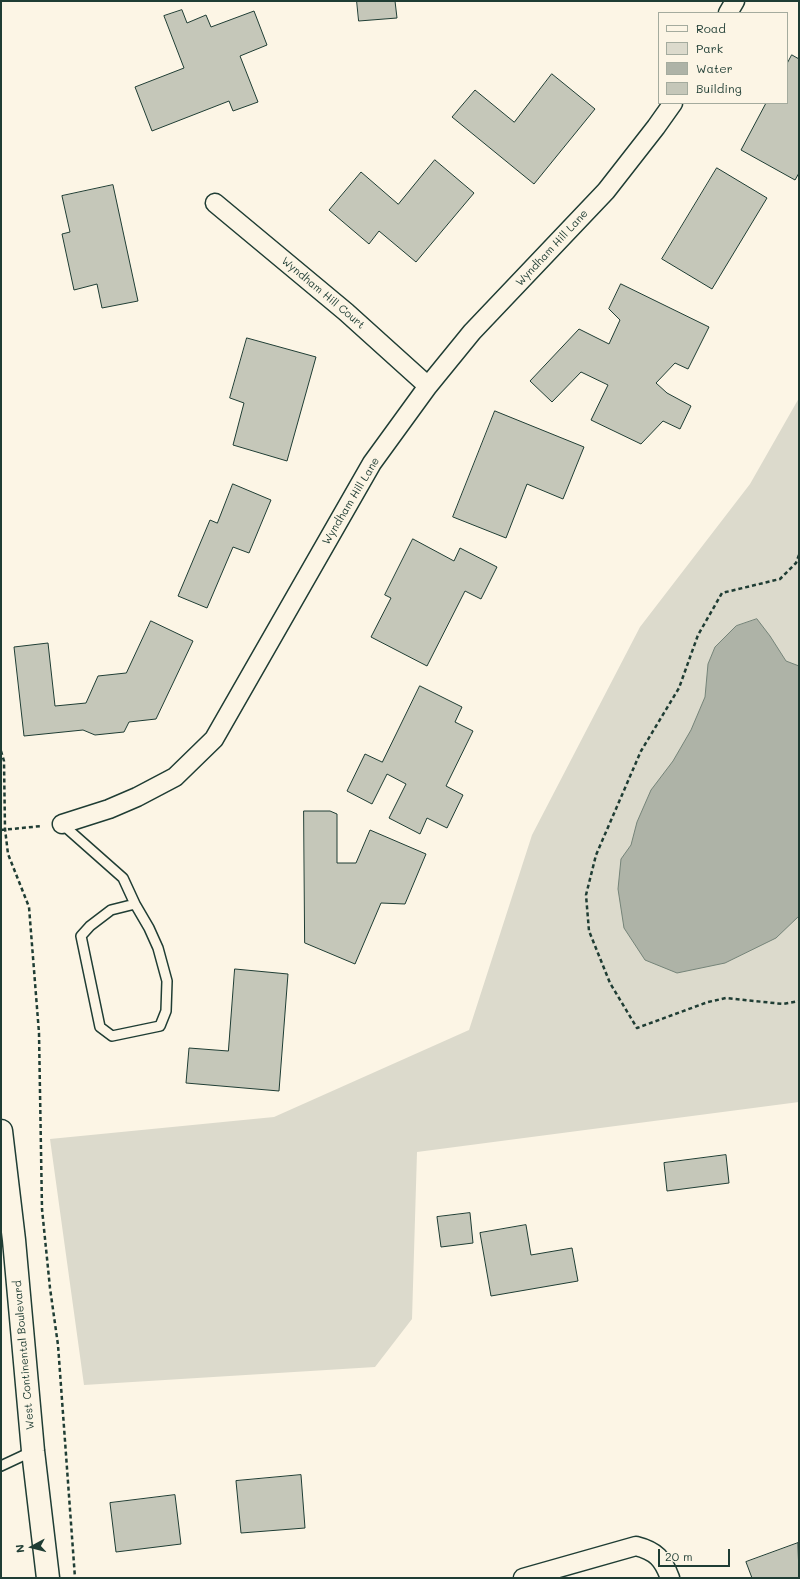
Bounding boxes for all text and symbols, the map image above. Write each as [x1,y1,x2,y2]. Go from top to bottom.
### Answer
legend [658,12,788,104]
text: Road [696,20,726,36]
text: Park [696,40,723,56]
text: Water [696,60,733,76]
text: Building [696,80,742,96]
street label: Wyndham Hill Lane [513,207,591,289]
street label: Wyndham Hill Court [279,254,367,332]
street label: Wyndham Hill Lane [320,455,382,547]
street label: West Continental Boulevard [11,1280,37,1430]
north arrow [12,1527,52,1567]
scale bar [660,1541,732,1567]
text: N [12,1543,28,1554]
text: 20 m [665,1548,693,1564]

